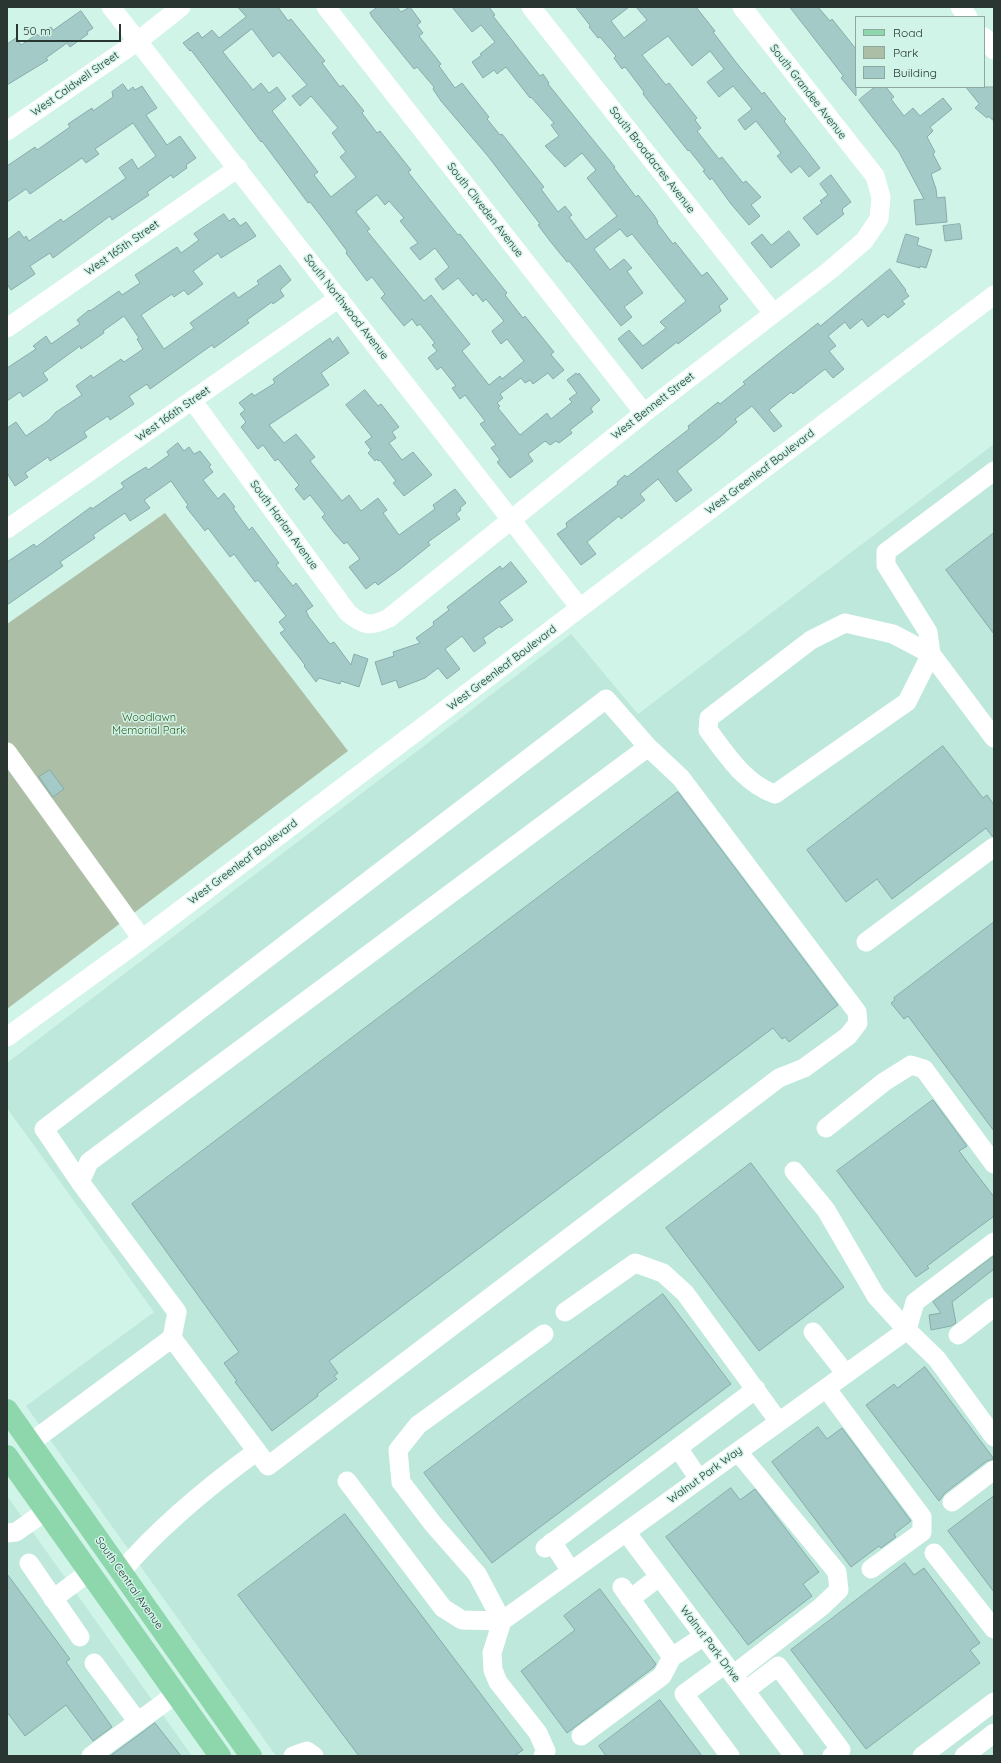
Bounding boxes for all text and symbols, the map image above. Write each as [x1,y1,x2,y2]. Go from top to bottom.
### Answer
scale bar [18,16,123,42]
legend [855,16,985,88]
text: 50 m [23,23,51,38]
text: Road [893,25,923,40]
street label: South Grandee Avenue [767,42,849,142]
text: Park [893,45,918,60]
street label: West Caldwell Street [29,49,121,119]
text: Building [893,65,937,80]
street label: South Broadacres Avenue [606,104,698,216]
street label: South Cliveden Avenue [444,160,526,260]
street label: West 165th Street [82,217,162,279]
street label: South Northwood Avenue [301,252,391,362]
street label: West Bennett Street [609,370,697,442]
street label: West 166th Street [133,383,213,445]
street label: West Greenleaf Boulevard [703,427,817,517]
street label: South Harlan Avenue [247,478,321,572]
street label: West Greenleaf Boulevard [445,623,559,713]
park label: Woodlawn Memorial Park [112,711,186,737]
street label: West Greenleaf Boulevard [186,817,300,907]
street label: Walnut Park Way [665,1444,745,1506]
street label: South Central Avenue [92,1534,166,1632]
street label: Walnut Park Drive [677,1603,743,1685]

